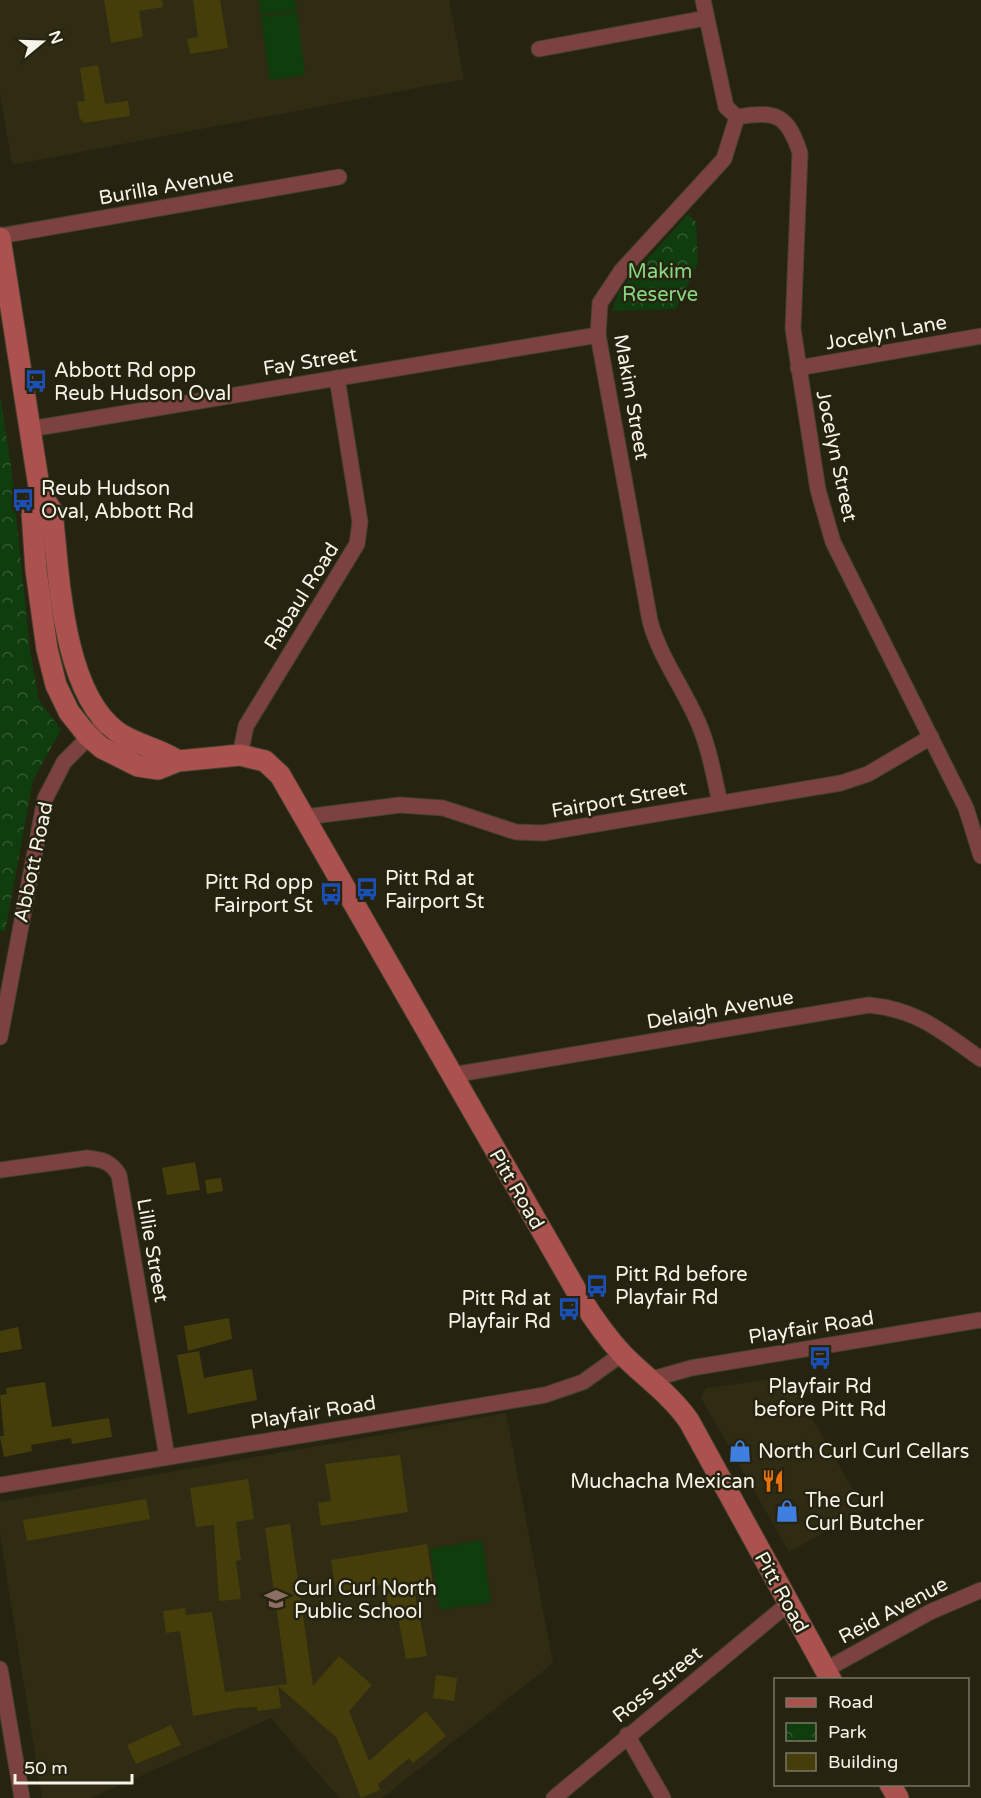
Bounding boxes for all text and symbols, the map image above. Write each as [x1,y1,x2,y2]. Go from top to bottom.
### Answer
north arrow [12,12,72,72]
text: N [44,28,67,47]
street label: Burilla Avenue [97,163,235,211]
park label: Makim Reserve [622,260,698,307]
street label: Jocelyn Lane [824,311,949,355]
street label: Makim Street [608,332,654,462]
street label: Fay Street [261,343,359,381]
place label: Abbott Rd opp Reub Hudson Oval [54,359,231,406]
bus stop icon: Abbott Rd opp Reub Hudson Oval [23,368,49,394]
street label: Jocelyn Street [810,388,862,524]
place label: Reub Hudson Oval, Abbott Rd [41,477,194,524]
bus stop icon: Reub Hudson Oval, Abbott Rd [10,487,36,513]
street label: Rabaul Road [259,538,344,655]
street label: Fairport Street [550,776,689,824]
street label: Abbott Road [9,800,58,925]
place label: Pitt Rd at Fairport St [385,867,485,914]
place label: Pitt Rd opp Fairport St [205,871,313,918]
bus stop icon: Pitt Rd at Fairport St [354,876,380,902]
bus stop icon: Pitt Rd opp Fairport St [318,881,344,907]
street label: Delaigh Avenue [645,985,796,1035]
street label: Pitt Road [483,1145,549,1234]
street label: Lillie Street [131,1196,173,1304]
place label: Pitt Rd before Playfair Rd [615,1263,748,1310]
bus stop icon: Pitt Rd before Playfair Rd [584,1273,610,1299]
place label: Pitt Rd at Playfair Rd [448,1287,551,1334]
bus stop icon: Pitt Rd at Playfair Rd [556,1296,582,1322]
street label: Playfair Road [747,1306,876,1350]
bus stop icon: Playfair Rd before Pitt Rd [807,1345,833,1371]
place label: Playfair Rd before Pitt Rd [754,1375,886,1422]
street label: Playfair Road [249,1391,378,1435]
shop icon: North Curl Curl Cellars [727,1438,753,1464]
place label: North Curl Curl Cellars [758,1440,969,1464]
restaurant icon: Muchacha Mexican [760,1468,786,1494]
place label: Muchacha Mexican [570,1470,755,1494]
place label: The Curl Curl Butcher [805,1489,924,1536]
shop icon: The Curl Curl Butcher [774,1498,800,1524]
street label: Pitt Road [749,1548,813,1637]
street label: Reid Avenue [835,1572,952,1650]
place label: Curl Curl North Public School [294,1577,437,1624]
school or university icon: Curl Curl North Public School [263,1586,289,1612]
street label: Ross Street [608,1641,707,1728]
legend [774,1678,969,1786]
text: Road [828,1691,873,1713]
text: Park [828,1721,867,1743]
scale bar [15,1747,132,1785]
text: Building [828,1751,898,1773]
text: 50 m [24,1757,68,1779]

